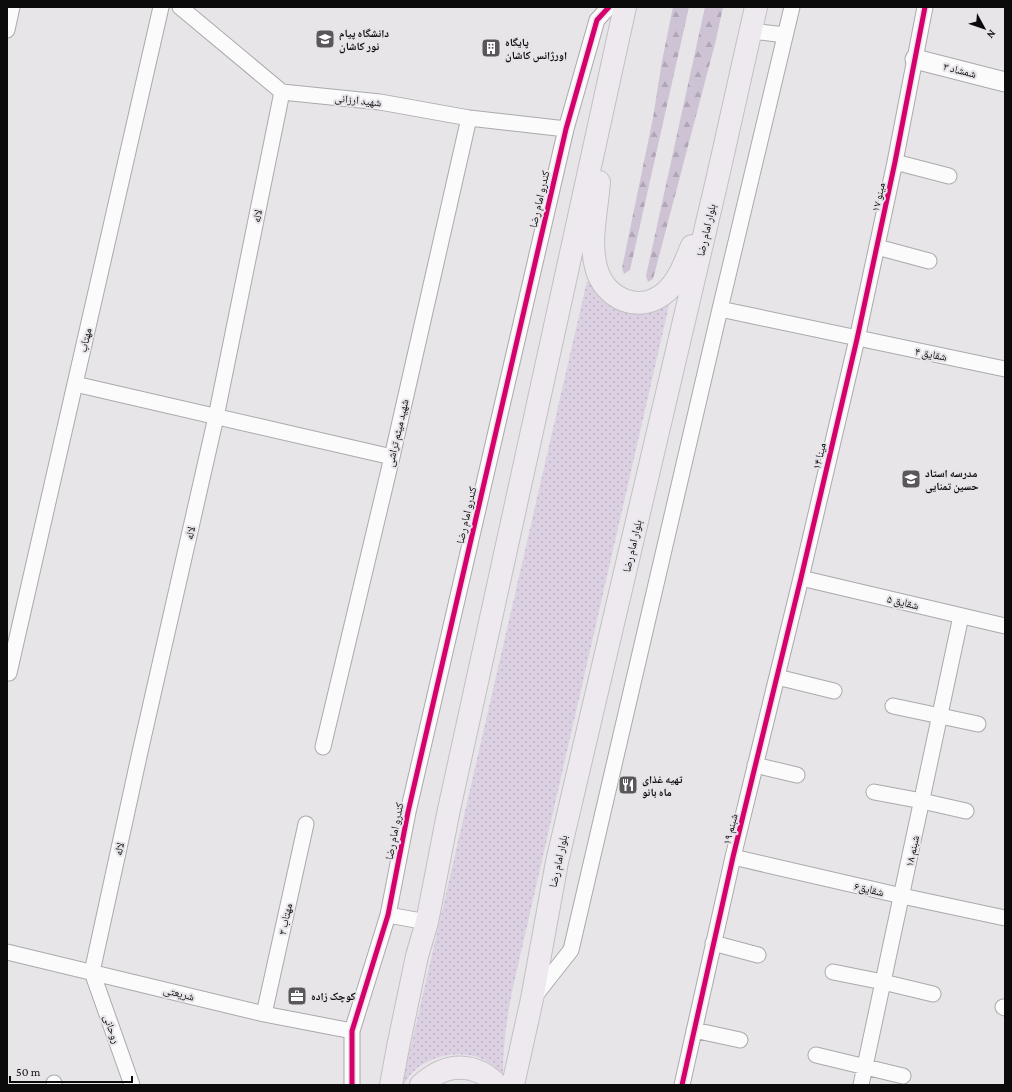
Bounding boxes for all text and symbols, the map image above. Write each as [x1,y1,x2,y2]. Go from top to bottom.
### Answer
north arrow [964,8,1004,48]
place label: دانشگاه پیام نور کاشان [339,27,389,54]
school or university icon: دانشگاه پیام نور کاشان [314,28,336,50]
text: N [984,28,999,42]
place label: پایگاه اورژانس کاشان [505,36,567,63]
building icon: پایگاه اورژانس کاشان [480,37,502,59]
street label: شمشاد ۳ [942,60,978,80]
street label: شهید ارزانی [334,92,382,109]
street label: کندرو امام رضا [527,169,552,229]
street label: مینو ۱۷ [869,181,887,213]
street label: بلوار امام رضا [694,203,719,258]
street label: لاله [250,208,264,224]
street label: مهتاب [76,327,94,353]
street label: شقایق ۴ [914,345,948,364]
street label: شهید میثم تراشی [383,398,413,468]
street label: مینا ۱۴ [810,442,828,471]
place label: مدرسه استاد حسین تمنایی [925,467,979,494]
school or university icon: مدرسه استاد حسین تمنایی [900,468,922,490]
street label: کندرو امام رضا [454,485,479,545]
street label: بلوار امام رضا [620,519,645,574]
street label: لاله [183,525,197,541]
street label: شقایق ۵ [886,593,920,612]
place label: تهیه غذای ماه بانو [642,773,683,799]
restaurant icon: تهیه غذای ماه بانو [617,774,639,796]
street label: کندرو امام رضا [383,801,406,861]
street label: شبنم ۱۹ [720,812,742,846]
street label: بلوار امام رضا [547,834,570,889]
street label: شبنم ۱۸ [903,834,923,868]
street label: لاله [112,841,126,857]
street label: شقایق۶ [853,880,885,899]
street label: مهتاب ۳ [276,902,294,936]
street label: شریعتی [162,983,196,1004]
office icon: کوچک زاده [286,985,308,1007]
place label: کوچک زاده [311,990,356,1003]
street label: روحانی [101,1013,123,1045]
scale bar [10,1058,132,1084]
text: 50 m [16,1065,41,1079]

